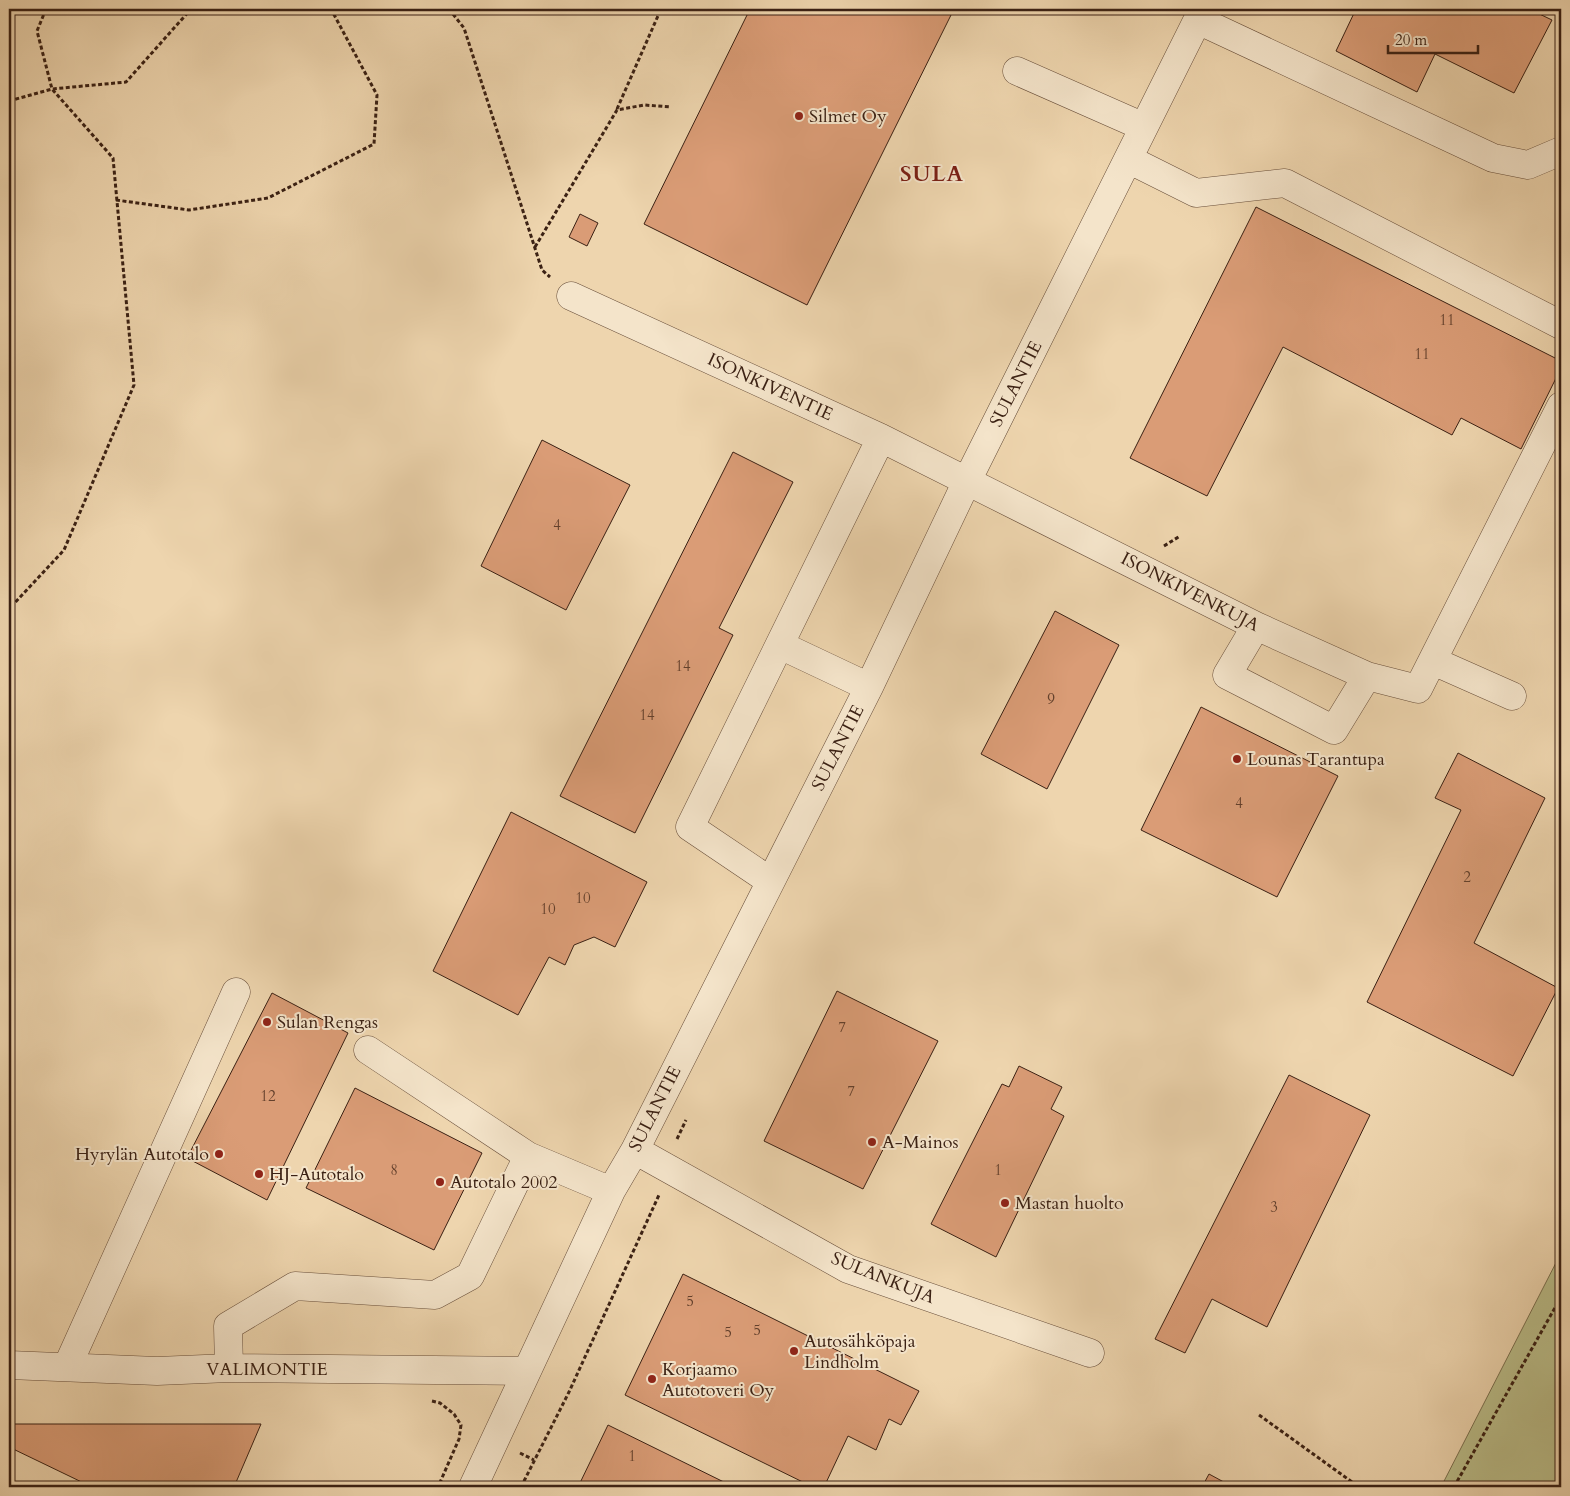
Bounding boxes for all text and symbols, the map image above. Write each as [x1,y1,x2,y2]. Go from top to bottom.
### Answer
scale bar [1388,22,1478,54]
text: 20 m [1395,30,1427,50]
place label: Silmet Oy [809,104,887,129]
marker: Silmet Oy [793,110,805,122]
district label: SULA [900,159,964,189]
house number: 11 [1439,310,1455,330]
street label: SULANTIE [984,337,1048,431]
house number: 11 [1414,344,1430,364]
street label: ISONKIVENTIE [703,347,837,427]
house number: 4 [553,515,561,535]
street label: ISONKIVENKUJA [1116,546,1264,638]
house number: 14 [675,656,691,676]
house number: 9 [1047,689,1055,709]
street label: SULANTIE [806,701,870,795]
house number: 14 [639,705,655,725]
place label: Lounas Tarantupa [1247,747,1385,772]
marker: Lounas Tarantupa [1231,753,1243,765]
house number: 4 [1235,793,1243,813]
house number: 2 [1463,867,1471,887]
house number: 10 [575,888,591,908]
house number: 10 [540,899,556,919]
place label: Sulan Rengas [277,1010,378,1035]
marker: Sulan Rengas [261,1016,273,1028]
house number: 7 [838,1017,846,1037]
street label: SULANTIE [623,1062,687,1156]
house number: 7 [847,1081,855,1101]
house number: 12 [260,1086,276,1106]
place label: A-Mainos [882,1130,959,1155]
marker: A-Mainos [866,1136,878,1148]
place label: Hyrylän Autotalo [75,1142,209,1167]
marker: Hyrylän Autotalo [213,1148,225,1160]
house number: 8 [390,1160,398,1180]
house number: 1 [994,1160,1002,1180]
place label: HJ-Autotalo [269,1162,364,1187]
marker: HJ-Autotalo [253,1168,265,1180]
place label: Autotalo 2002 [450,1170,558,1195]
marker: Autotalo 2002 [434,1176,446,1188]
place label: Mastan huolto [1015,1191,1124,1216]
marker: Mastan huolto [999,1197,1011,1209]
house number: 3 [1270,1197,1278,1217]
street label: SULANKUJA [827,1246,939,1310]
house number: 5 [686,1291,694,1311]
house number: 5 [753,1320,761,1340]
house number: 5 [724,1322,732,1342]
place label: Autosähköpaja Lindholm [804,1329,916,1375]
marker: Autosähköpaja Lindholm [788,1345,800,1357]
street label: VALIMONTIE [206,1357,328,1382]
place label: Korjaamo Autotoveri Oy [662,1357,775,1403]
marker: Korjaamo Autotoveri Oy [646,1373,658,1385]
house number: 1 [628,1446,636,1466]

